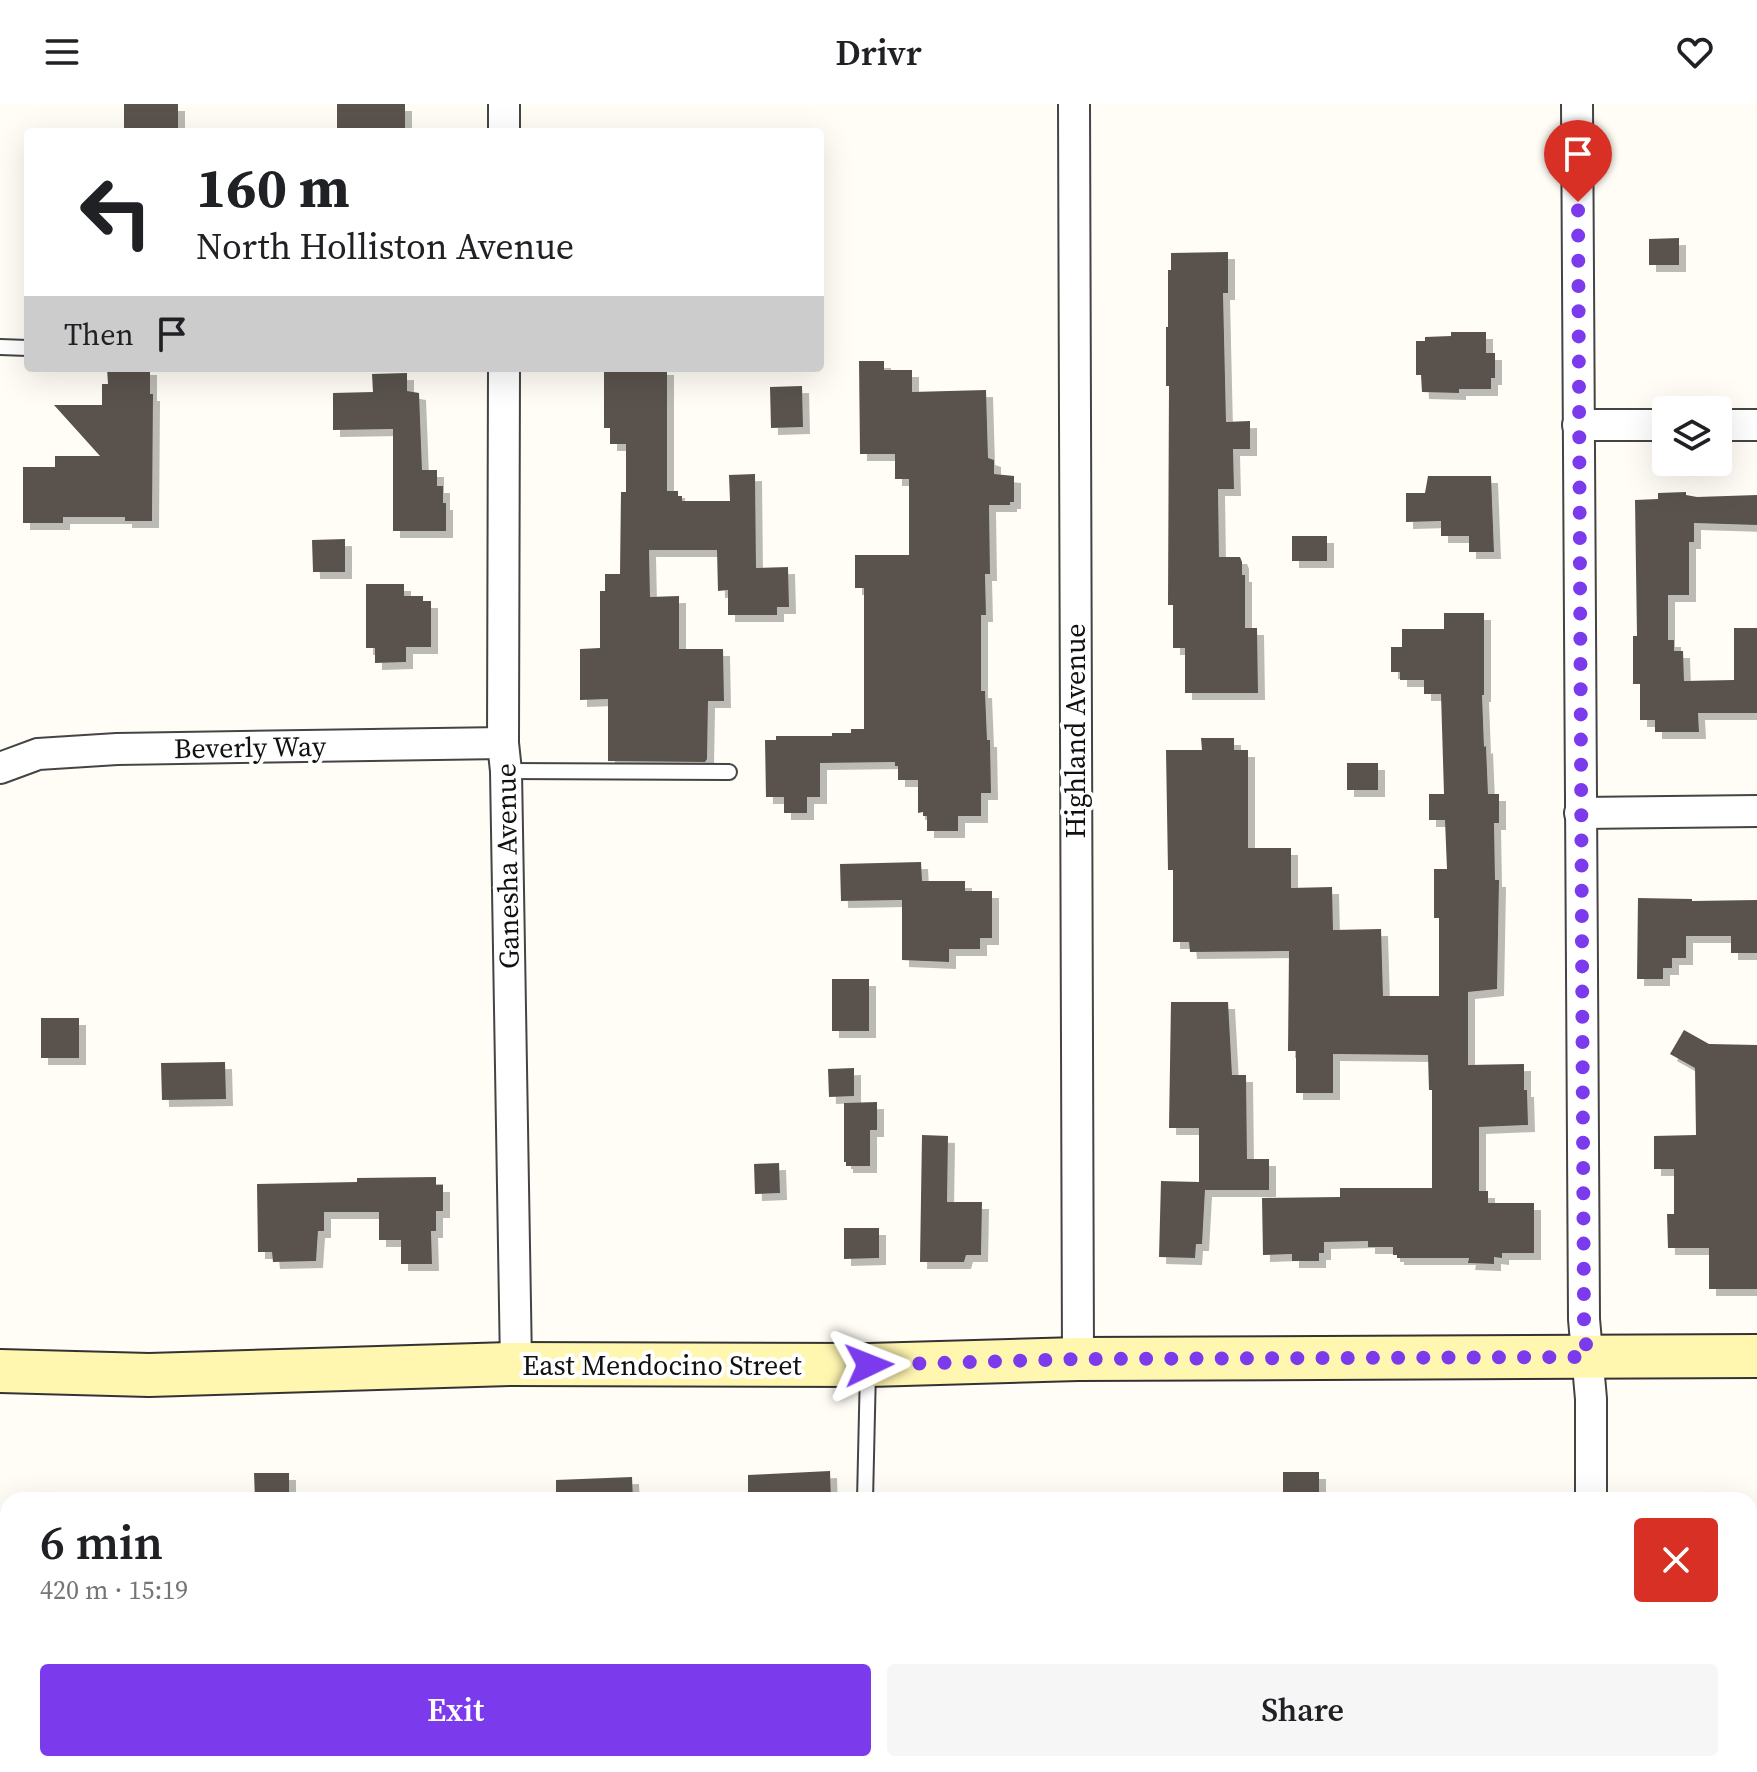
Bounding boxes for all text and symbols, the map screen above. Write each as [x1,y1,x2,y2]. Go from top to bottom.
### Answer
text: Drivr [835,28,922,77]
icon: menu [40,30,84,74]
icon: heart [1673,30,1717,74]
pin [1544,120,1612,202]
icon: arrive [1556,132,1600,176]
text: 160 m [196,149,350,226]
icon: left [64,160,168,264]
text: North Holliston Avenue [196,222,574,271]
icon: arrive [150,312,194,356]
text: Then [64,314,134,355]
map controls [1652,396,1732,476]
button: layers [1652,396,1732,476]
street label: Highland Avenue [1056,624,1094,838]
street label: Beverly Way [173,727,327,767]
street label: Ganesha Avenue [486,763,528,969]
position arrow [827,1323,911,1407]
street label: East Mendocino Street [522,1346,803,1384]
text: 6 min [40,1509,163,1575]
button: close [1634,1518,1718,1602]
text: 420 m · 15:19 [40,1572,188,1608]
button: Exit [40,1664,871,1756]
button: Share [887,1664,1718,1756]

